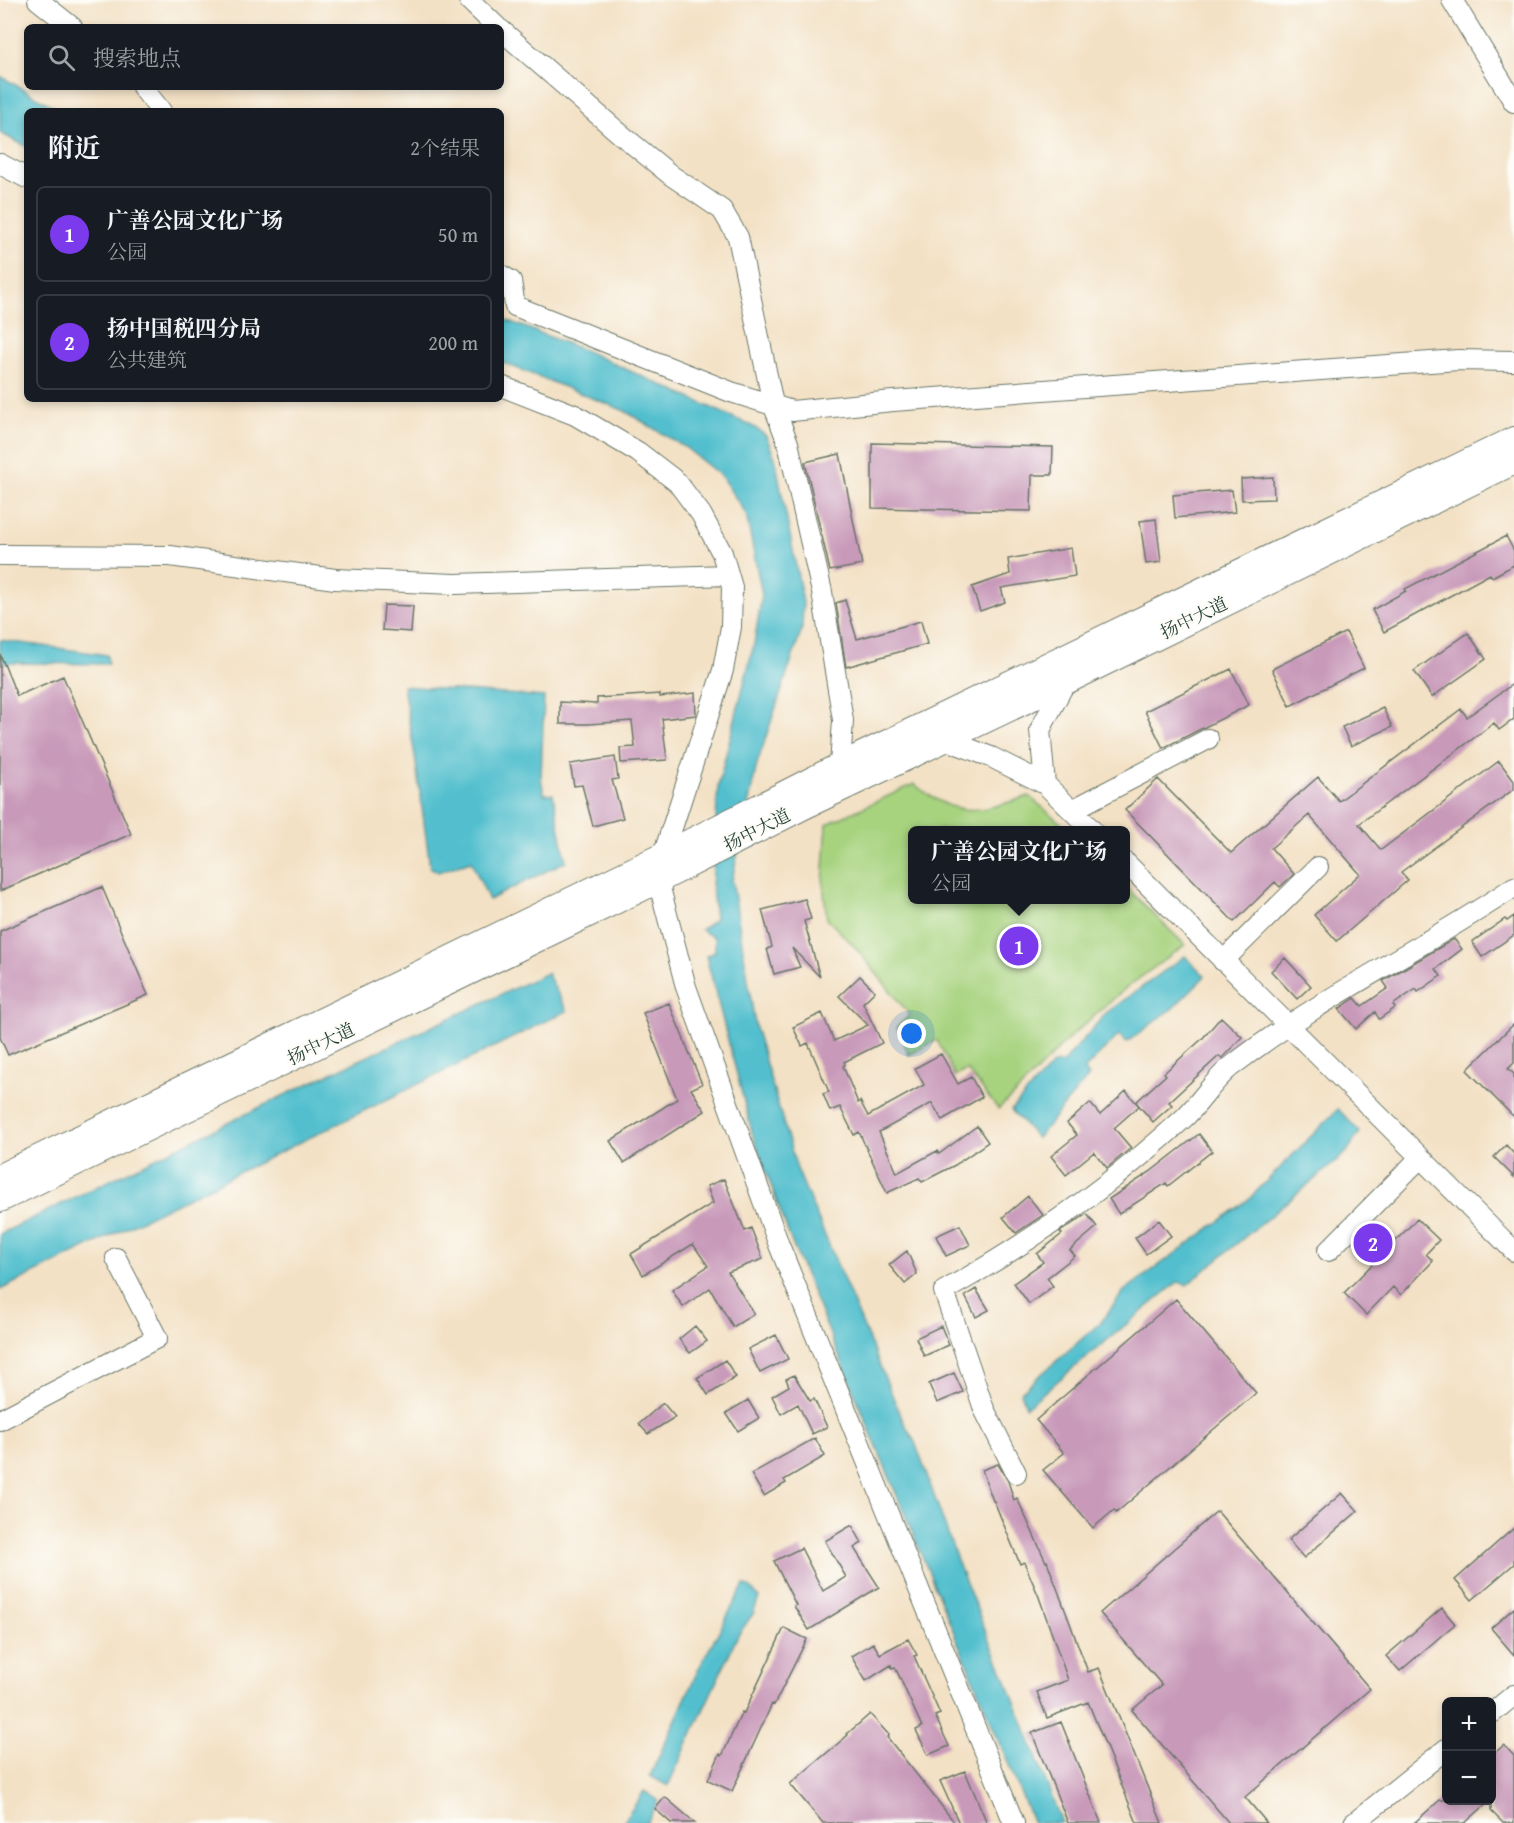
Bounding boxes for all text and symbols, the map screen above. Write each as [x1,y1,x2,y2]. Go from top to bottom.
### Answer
search box [24,24,504,90]
icon: search [45,41,78,74]
text: 搜索地点 [93,42,181,74]
text: 附近 [48,128,100,167]
text: 2个结果 [410,133,480,162]
text: 广善公园文化广场 [107,204,283,236]
text: 1 [64,220,75,249]
text: 50 m [438,220,478,249]
text: 公园 [107,237,147,266]
text: 扬中国税四分局 [107,312,261,344]
text: 2 [64,328,75,357]
text: 200 m [428,328,478,357]
text: 公共建筑 [107,345,187,374]
street label: 扬中大道 [1156,590,1232,645]
street label: 扬中大道 [719,801,795,858]
popup [908,826,1130,904]
text: 广善公园文化广场 [931,835,1107,867]
text: 公园 [931,868,971,897]
pin: 1 [1000,924,1038,968]
street label: 扬中大道 [283,1016,359,1071]
your location [897,1019,926,1048]
pin: 2 [1354,1220,1392,1266]
map controls [1442,1697,1496,1805]
button: + [1442,1697,1496,1751]
button: − [1442,1751,1496,1805]

